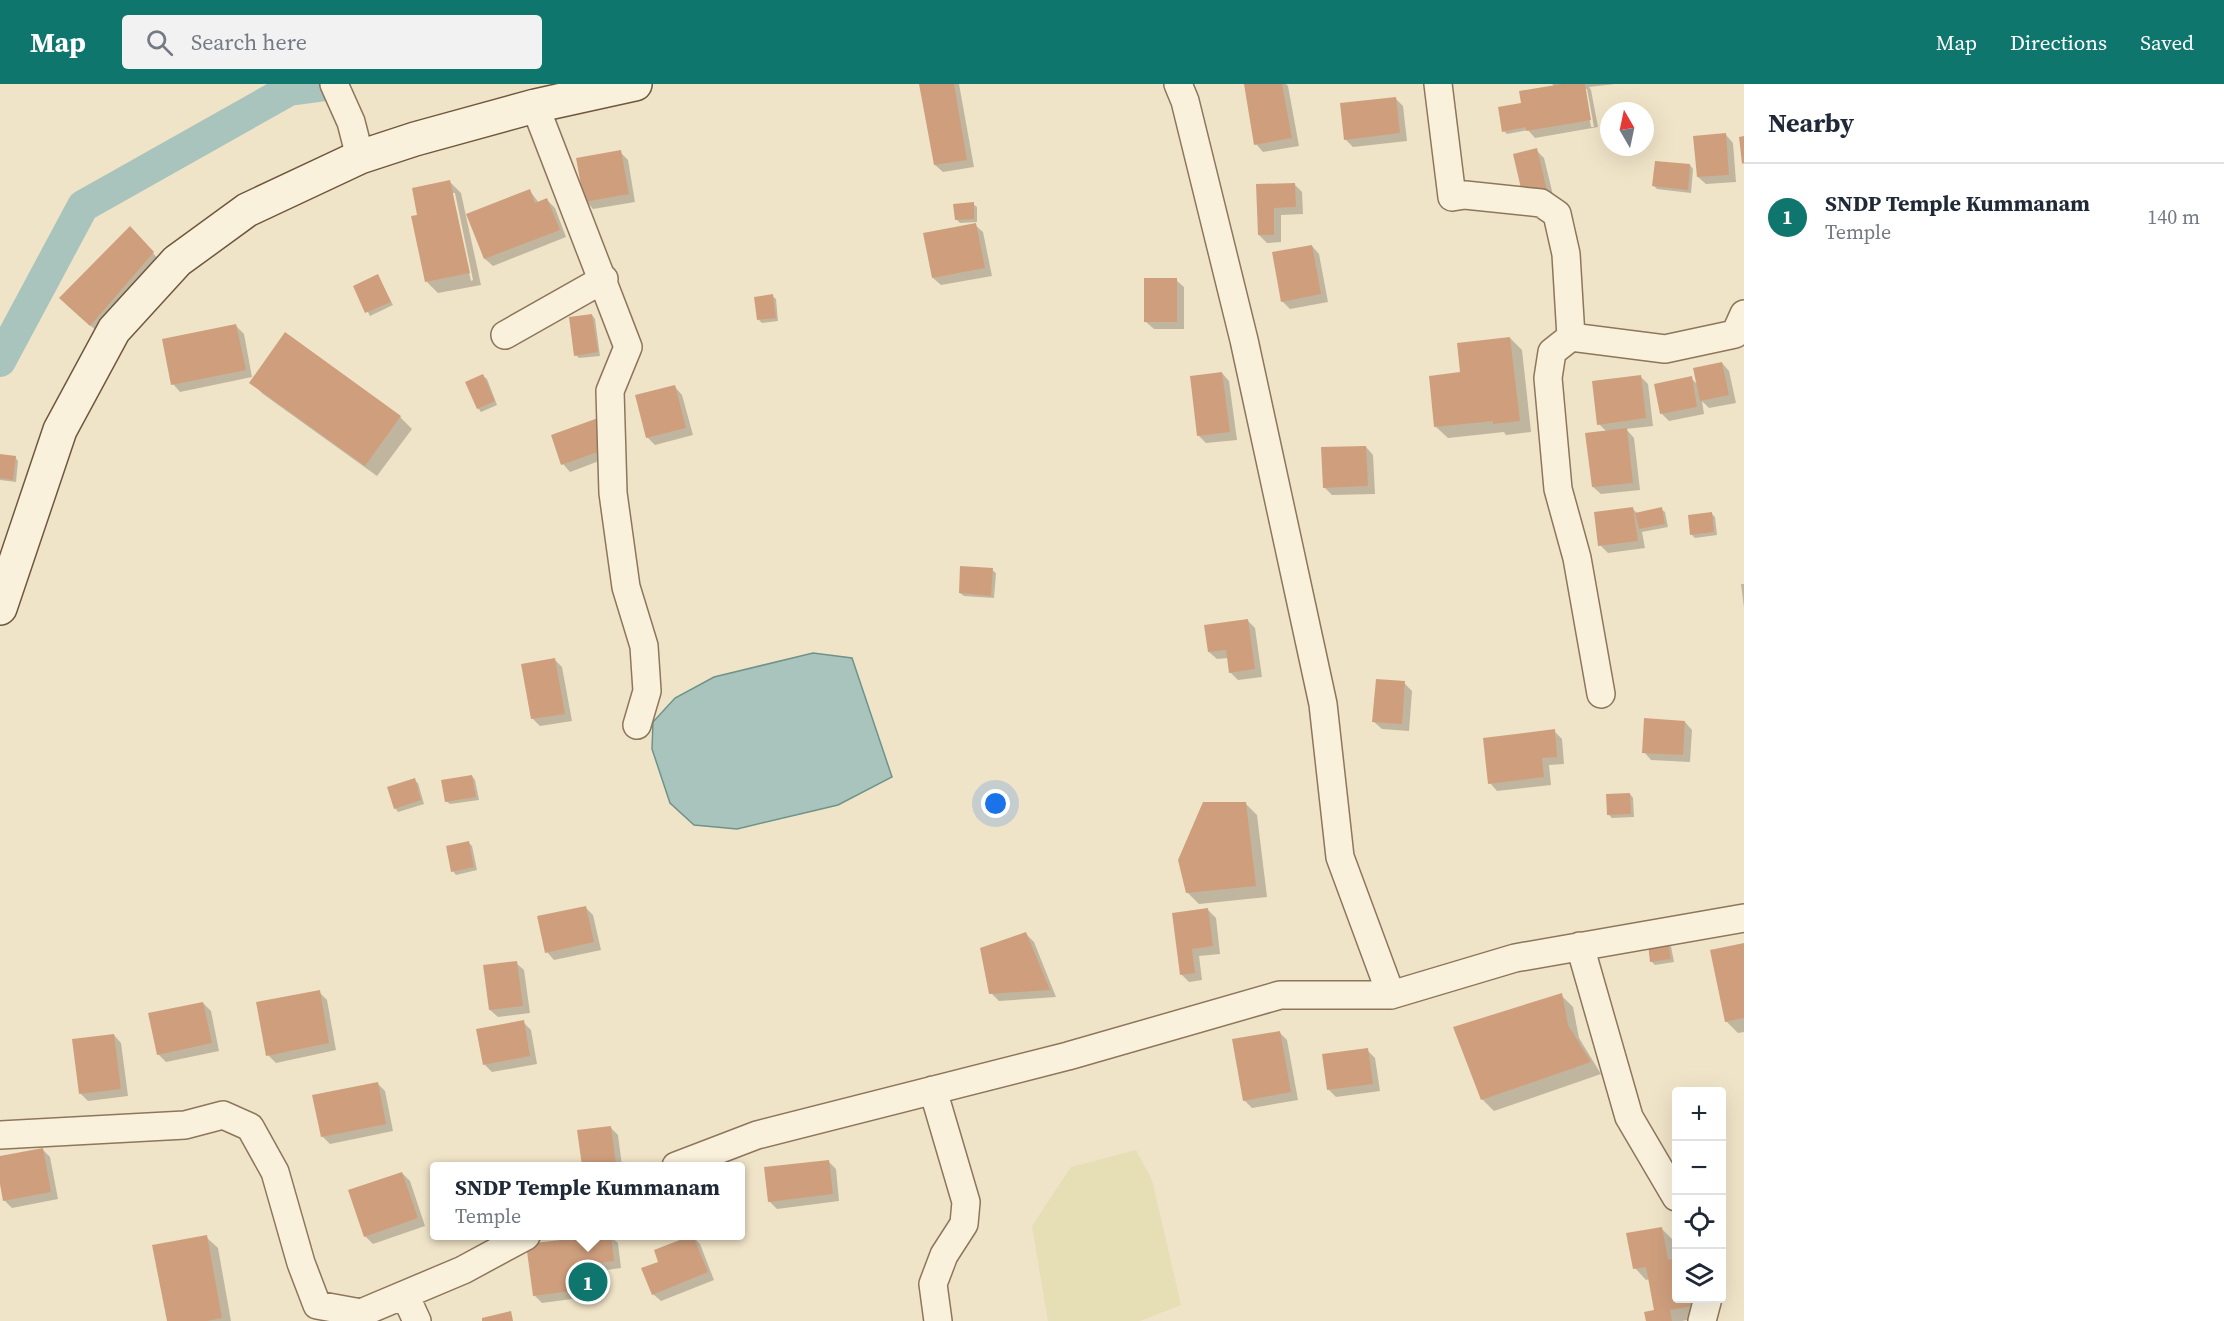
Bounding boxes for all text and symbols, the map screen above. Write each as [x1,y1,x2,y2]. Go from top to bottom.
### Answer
search box [122,15,542,69]
text: Map [30,23,86,61]
icon: search [143,26,176,59]
text: Search here [191,27,307,57]
text: Map [1936,28,1977,57]
text: Directions [2010,28,2107,57]
text: Saved [2140,28,2194,57]
north arrow [1600,102,1654,156]
text: Nearby [1768,105,1854,141]
text: SNDP Temple Kummanam [1825,188,2090,218]
text: 1 [1782,203,1793,231]
text: 140 m [2147,203,2200,231]
text: Temple [1825,218,1891,246]
your location [981,789,1010,818]
map controls [1672,1087,1726,1303]
button: + [1672,1087,1726,1141]
button: − [1672,1141,1726,1195]
popup [430,1162,745,1240]
text: SNDP Temple Kummanam [455,1172,720,1202]
button: locate [1672,1195,1726,1249]
text: Temple [455,1202,521,1230]
button: layers [1672,1249,1726,1303]
pin: 1 [568,1260,608,1304]

